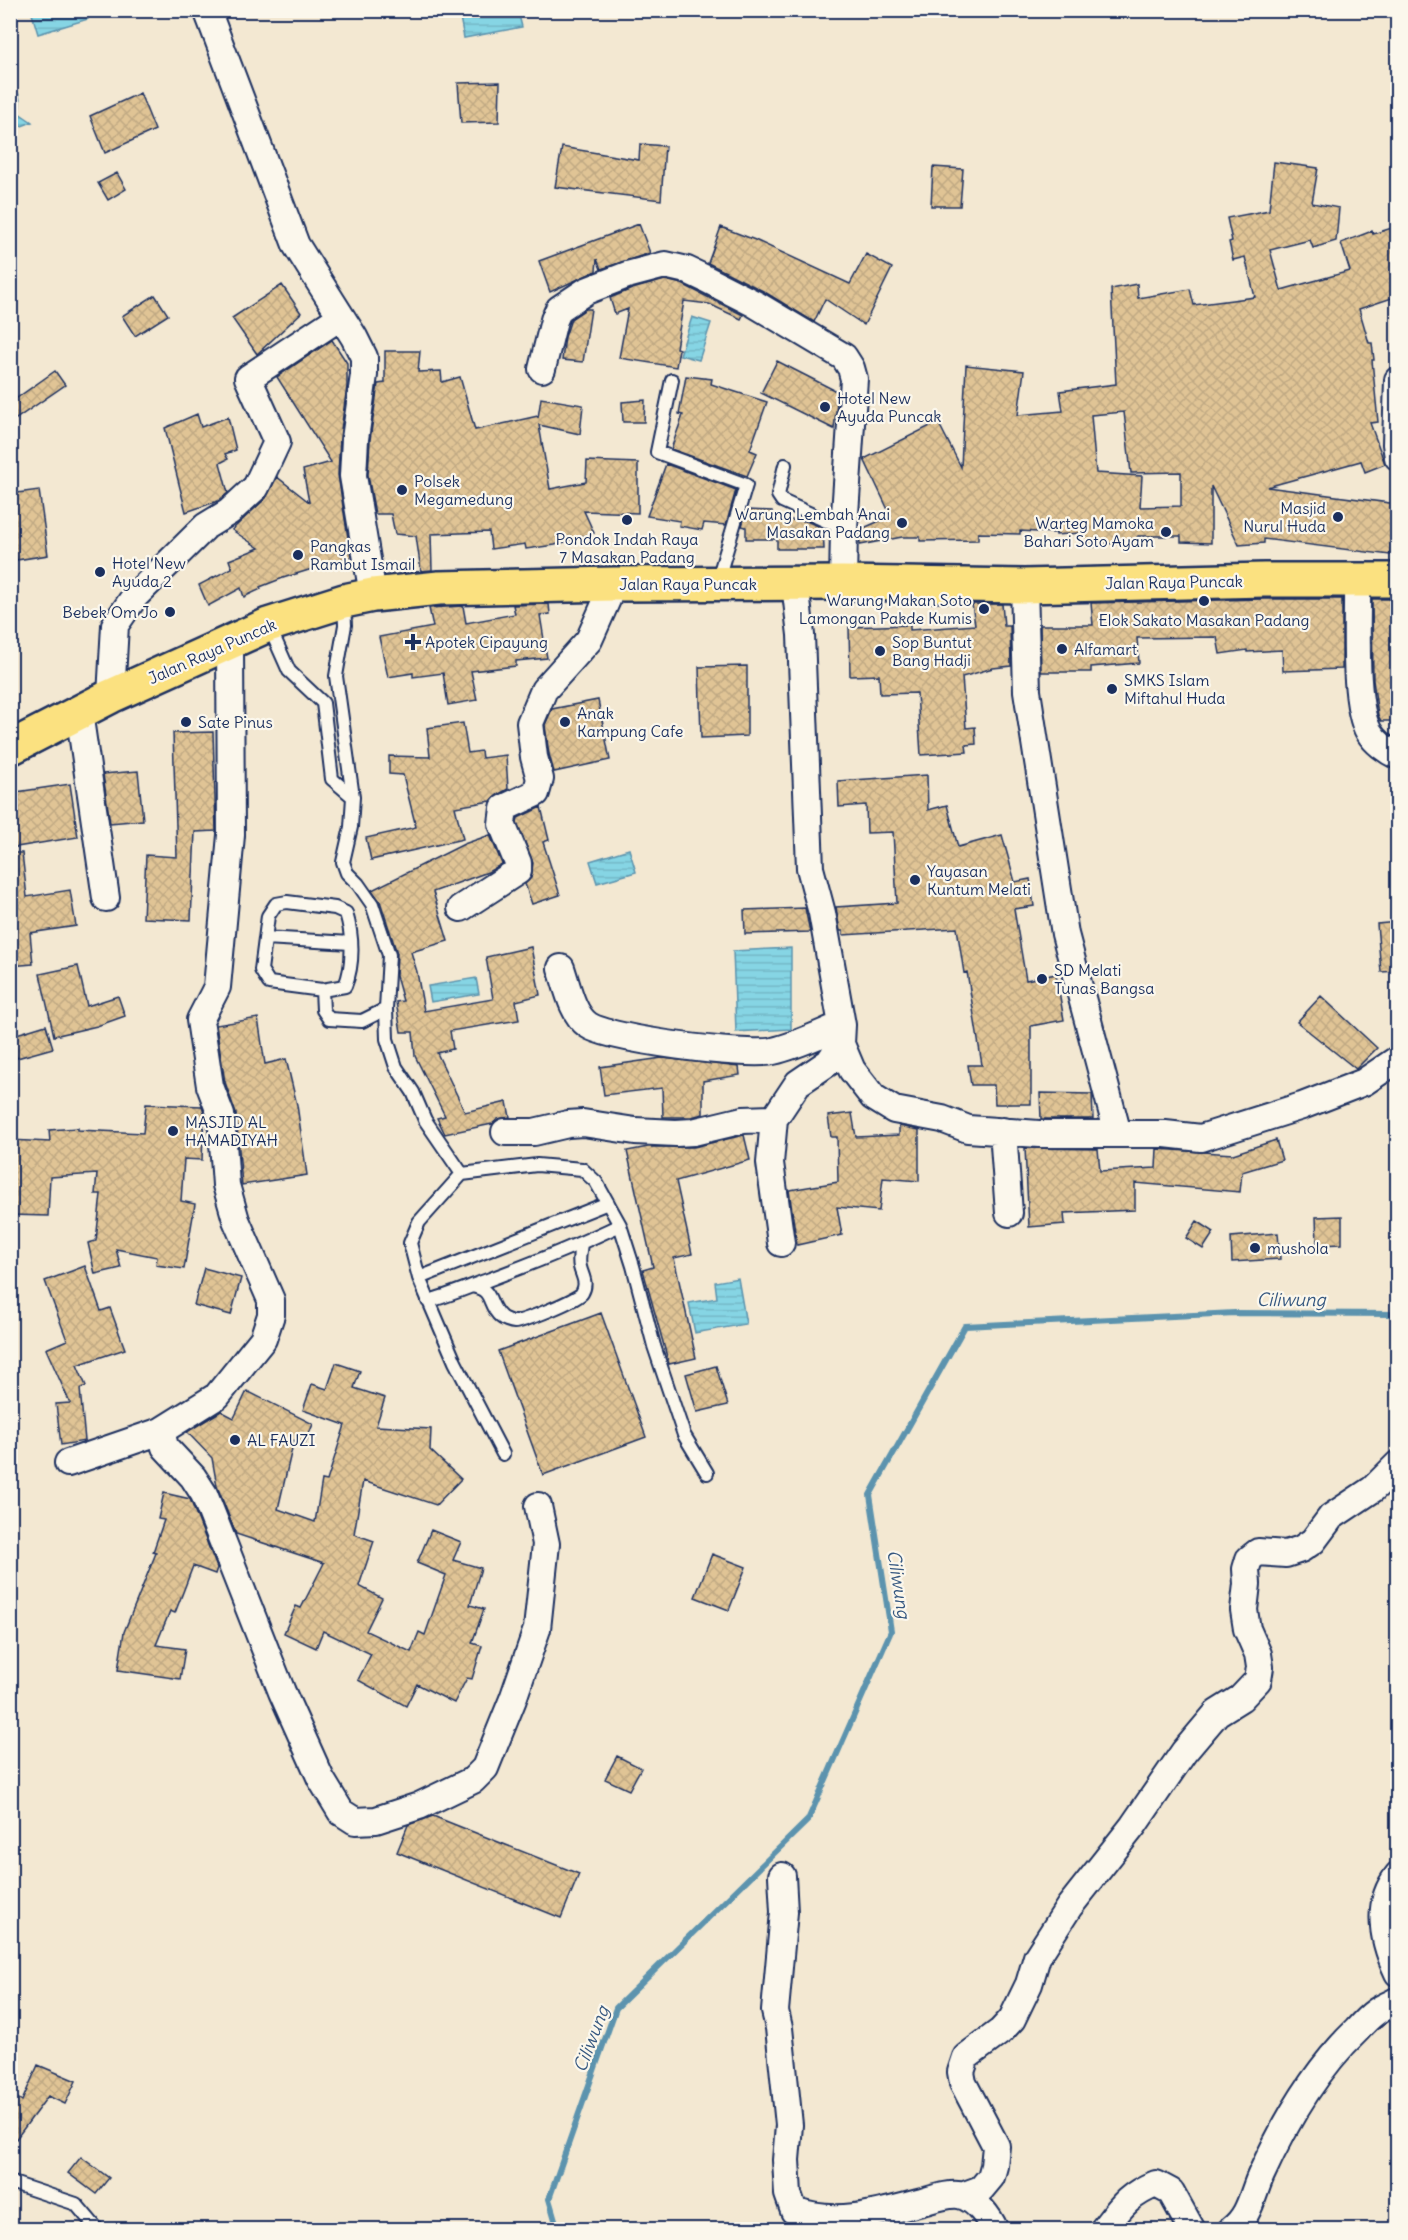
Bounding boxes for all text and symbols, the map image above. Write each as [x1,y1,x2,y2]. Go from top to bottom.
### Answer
place label: Hotel New Ayuda Puncak [837,388,942,426]
marker: Hotel New Ayuda Puncak [818,400,832,414]
place label: Polsek Megamedung [414,471,513,509]
marker: Polsek Megamedung [395,483,409,497]
place label: Masjid Nurul Huda [1243,498,1326,536]
place label: Warung Lembah Anai Masakan Padang [735,504,890,542]
marker: Masjid Nurul Huda [1331,510,1345,524]
marker: Pondok Indah Raya 7 Masakan Padang [620,513,634,527]
place label: Warteg Mamoka Bahari Soto Ayam [1024,513,1154,551]
marker: Warung Lembah Anai Masakan Padang [895,516,909,530]
marker: Warteg Mamoka Bahari Soto Ayam [1159,525,1173,539]
place label: Pondok Indah Raya 7 Masakan Padang [556,529,699,567]
place label: Pangkas Rambut Ismail [310,536,415,574]
marker: Pangkas Rambut Ismail [291,548,305,562]
place label: Hotel New Ayuda 2 [112,553,186,591]
marker: Hotel New Ayuda 2 [93,565,107,579]
street label: Jalan Raya Puncak [1105,571,1243,593]
street label: Jalan Raya Puncak [619,574,757,594]
place label: Warung Makan Soto Lamongan Pakde Kumis [799,590,972,628]
marker: Elok Sakato Masakan Padang [1197,594,1211,608]
place label: Bebek Om Jo [62,602,158,622]
marker: Warung Makan Soto Lamongan Pakde Kumis [977,602,991,616]
marker: Bebek Om Jo [163,605,177,619]
place label: Elok Sakato Masakan Padang [1098,610,1310,630]
street label: Jalan Raya Puncak [145,614,279,688]
place label: Apotek Cipayung [425,632,548,652]
place label: Sop Buntut Bang Hadji [892,632,972,670]
marker: Apotek Cipayung [406,635,420,649]
place label: Alfamart [1074,639,1138,659]
marker: Alfamart [1055,642,1069,656]
marker: Sop Buntut Bang Hadji [873,644,887,658]
place label: SMKS Islam Miftahul Huda [1124,670,1225,708]
marker: SMKS Islam Miftahul Huda [1105,682,1119,696]
place label: Anak Kampung Cafe [577,703,683,741]
place label: Sate Pinus [198,712,273,732]
marker: Sate Pinus [179,715,193,729]
marker: Anak Kampung Cafe [558,715,572,729]
place label: Yayasan Kuntum Melati [927,861,1031,899]
marker: Yayasan Kuntum Melati [908,873,922,887]
place label: SD Melati Tunas Bangsa [1054,960,1154,998]
marker: SD Melati Tunas Bangsa [1035,972,1049,986]
place label: MASJID AL HAMADIYAH [185,1112,278,1150]
marker: MASJID AL HAMADIYAH [166,1124,180,1138]
place label: mushola [1267,1238,1329,1258]
marker: mushola [1248,1241,1262,1255]
water label: Ciliwung [1256,1288,1327,1311]
place label: AL FAUZI [247,1430,315,1450]
marker: AL FAUZI [228,1433,242,1447]
water label: Ciliwung [882,1548,916,1622]
water label: Ciliwung [568,2001,615,2075]

